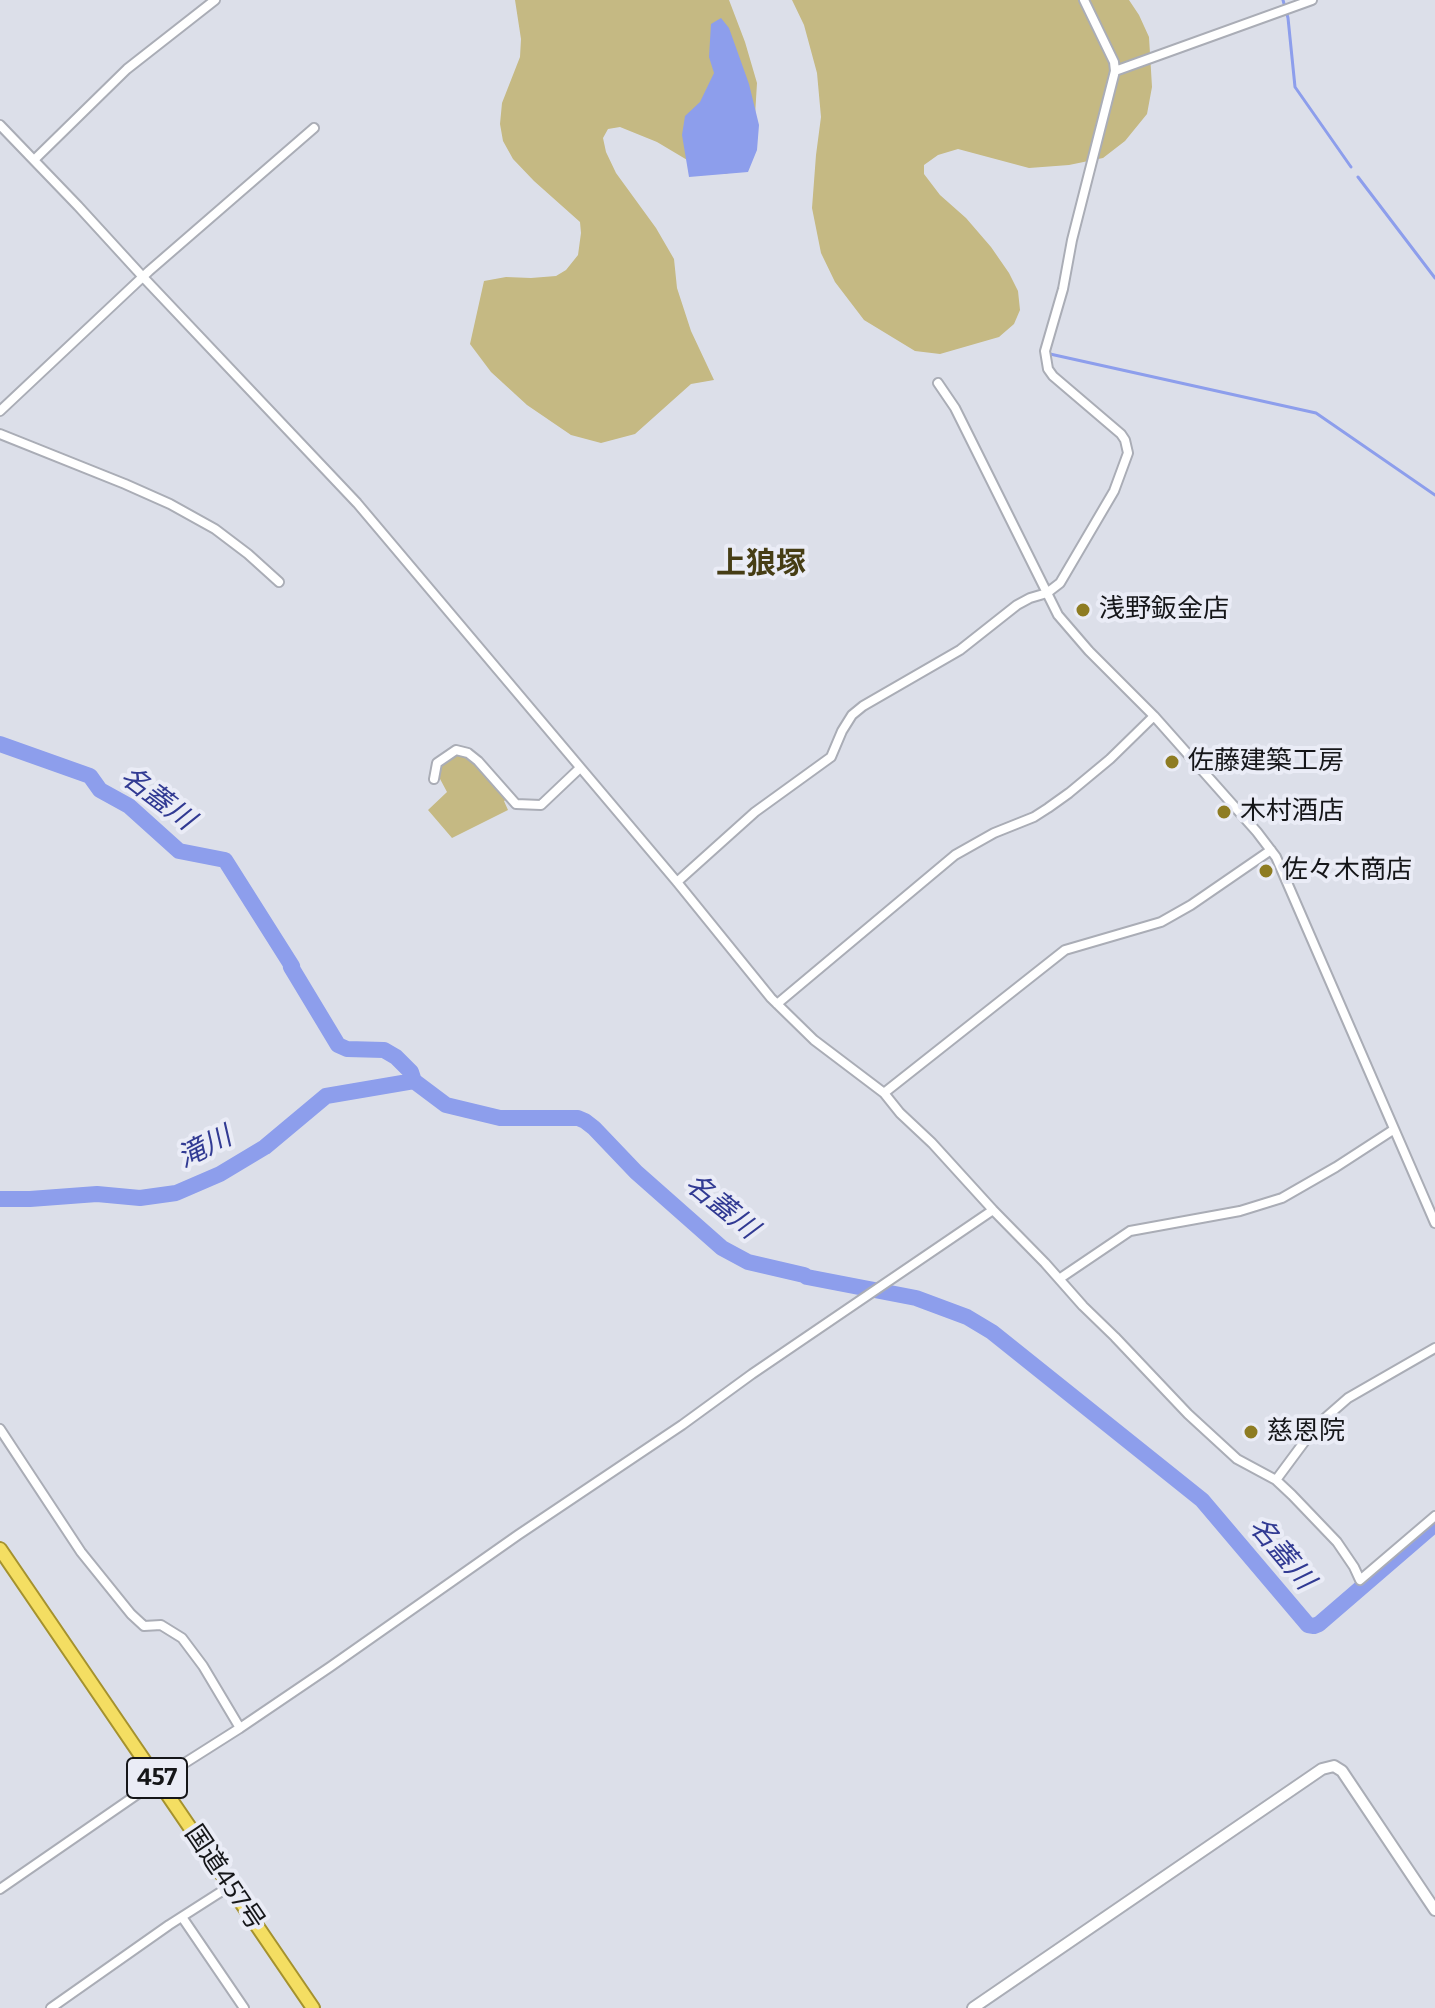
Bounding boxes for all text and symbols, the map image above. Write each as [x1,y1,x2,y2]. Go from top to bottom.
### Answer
district label: 上狼塚 [716,547,806,583]
place label: 浅野鈑金店 [1099,594,1229,626]
marker: 浅野鈑金店 [1074,601,1092,619]
place label: 佐藤建築工房 [1188,746,1344,778]
marker: 佐藤建築工房 [1163,753,1181,771]
water label: 名蓋川 [113,760,201,838]
place label: 木村酒店 [1240,796,1344,828]
marker: 木村酒店 [1215,803,1233,821]
place label: 佐々木商店 [1282,855,1412,887]
marker: 佐々木商店 [1257,862,1275,880]
water label: 滝川 [172,1120,238,1176]
water label: 名蓋川 [678,1168,764,1246]
place label: 慈恩院 [1267,1416,1345,1448]
marker: 慈恩院 [1242,1423,1260,1441]
water label: 名蓋川 [1241,1511,1321,1597]
road number: 457 [127,1758,187,1798]
street label: 国道457号 [178,1820,270,1936]

